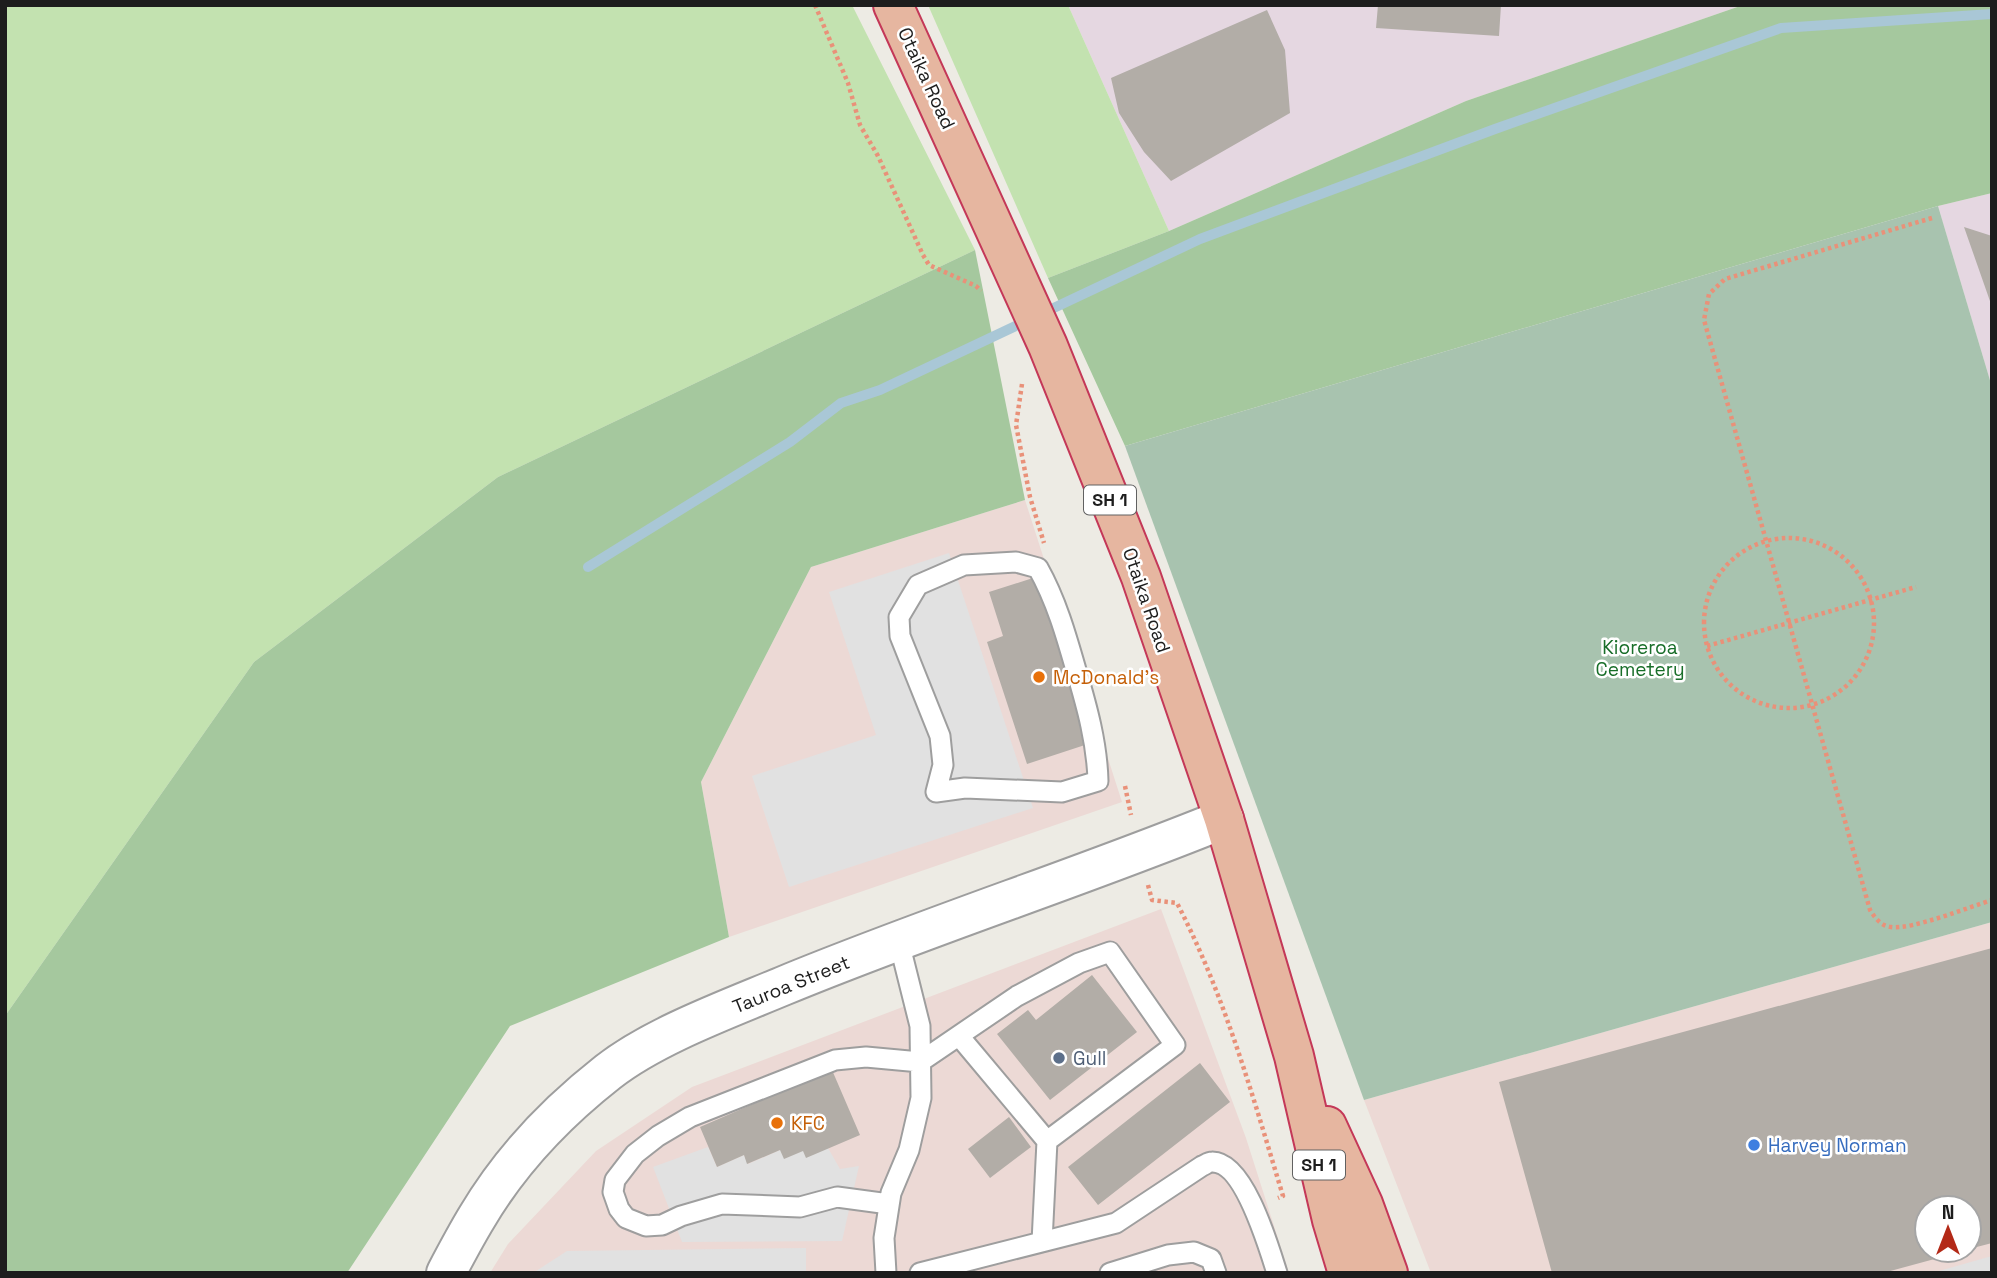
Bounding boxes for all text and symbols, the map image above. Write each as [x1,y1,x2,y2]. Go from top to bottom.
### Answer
street label: Otaika Road [892,23,961,133]
road number: SH 1 [1084,486,1136,514]
street label: Otaika Road [1117,544,1176,656]
park label: Kioreroa Cemetery [1595,635,1685,682]
place label: McDonald's [1053,665,1159,690]
marker: McDonald's [1031,669,1047,685]
street label: Tauroa Street [729,950,853,1019]
place label: Gull [1073,1046,1106,1071]
marker: Gull [1051,1050,1067,1066]
place label: KFC [791,1111,825,1136]
marker: KFC [769,1115,785,1131]
place label: Harvey Norman [1768,1133,1907,1158]
marker: Harvey Norman [1746,1137,1762,1153]
road number: SH 1 [1293,1150,1345,1180]
north arrow [1913,1194,1983,1264]
text: N [1942,1200,1954,1225]

